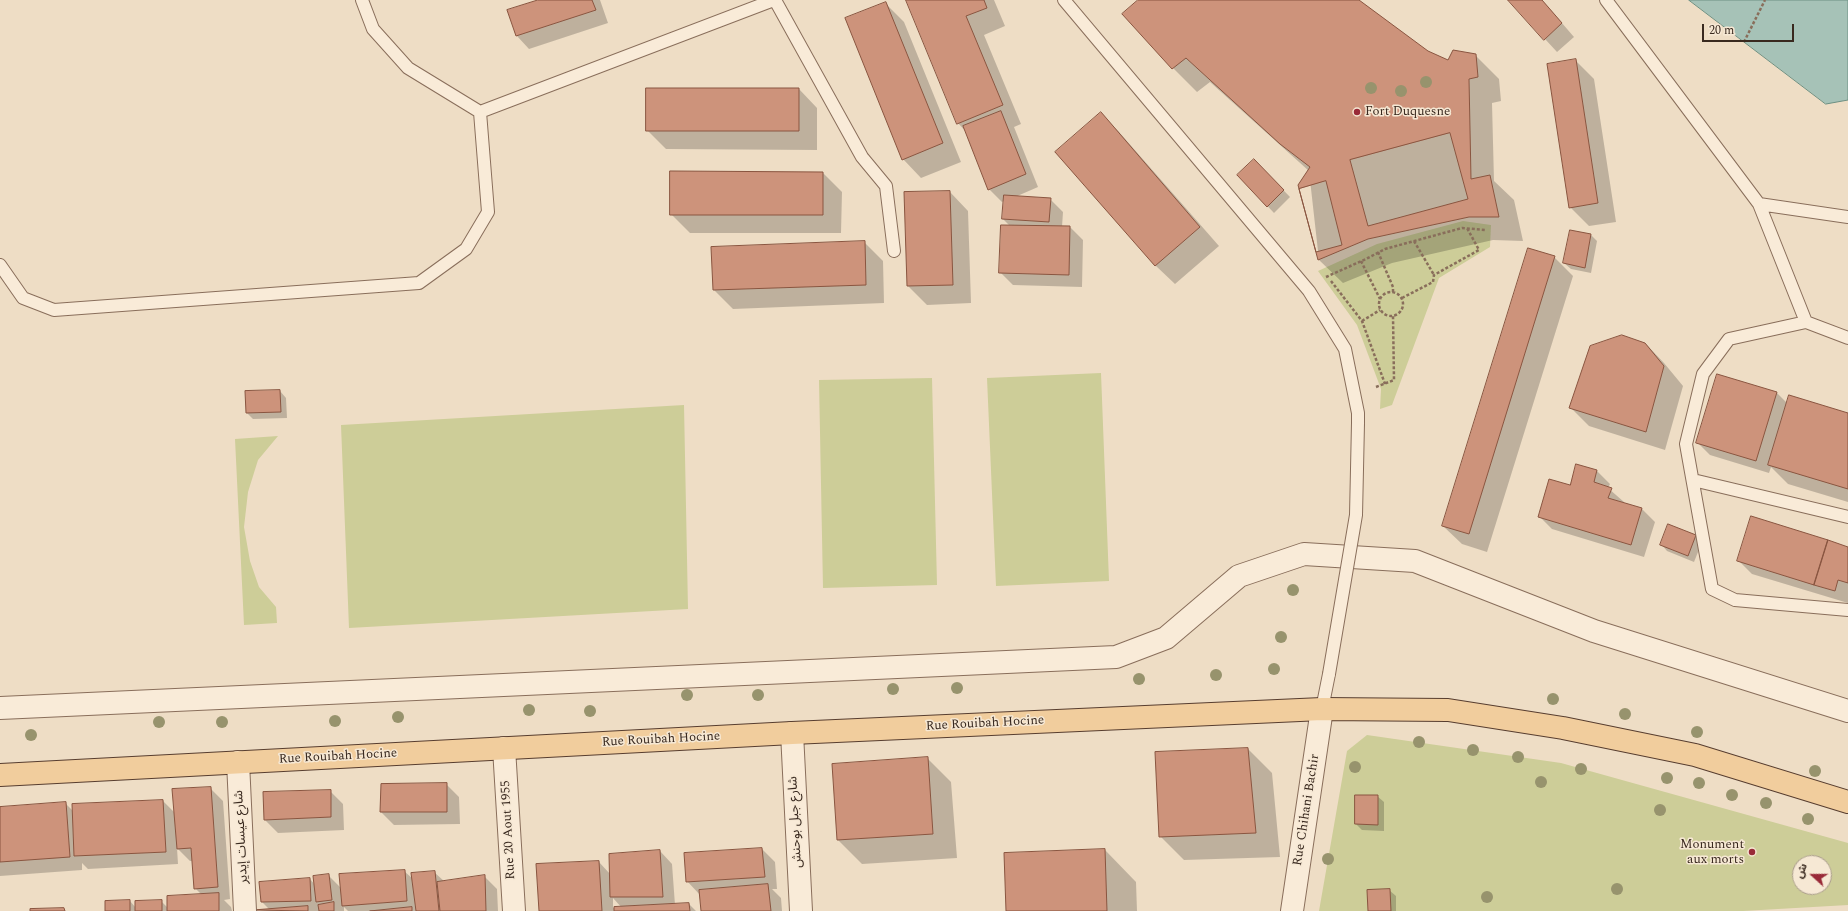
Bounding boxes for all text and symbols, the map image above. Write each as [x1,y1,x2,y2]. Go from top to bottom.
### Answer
scale bar [1704,16,1796,42]
text: 20 m [1709,21,1734,40]
place label: Fort Duquesne [1365,104,1450,120]
marker: Fort Duquesne [1352,107,1362,117]
street label: Rue Rouibah Hocine [925,713,1045,735]
street label: Rue Rouibah Hocine [601,729,721,751]
street label: Rue Rouibah Hocine [278,746,398,768]
street label: Rue Chihani Bachir [1290,753,1324,867]
street label: شارع جبل بوحنش [786,776,806,868]
street label: Rue 20 Aout 1955 [499,780,519,880]
street label: شارع عيسات إيدير [232,790,252,884]
place label: Monument aux morts [1680,837,1744,868]
marker: Monument aux morts [1747,847,1757,857]
north arrow [1792,855,1832,895]
text: ش [1791,861,1812,881]

